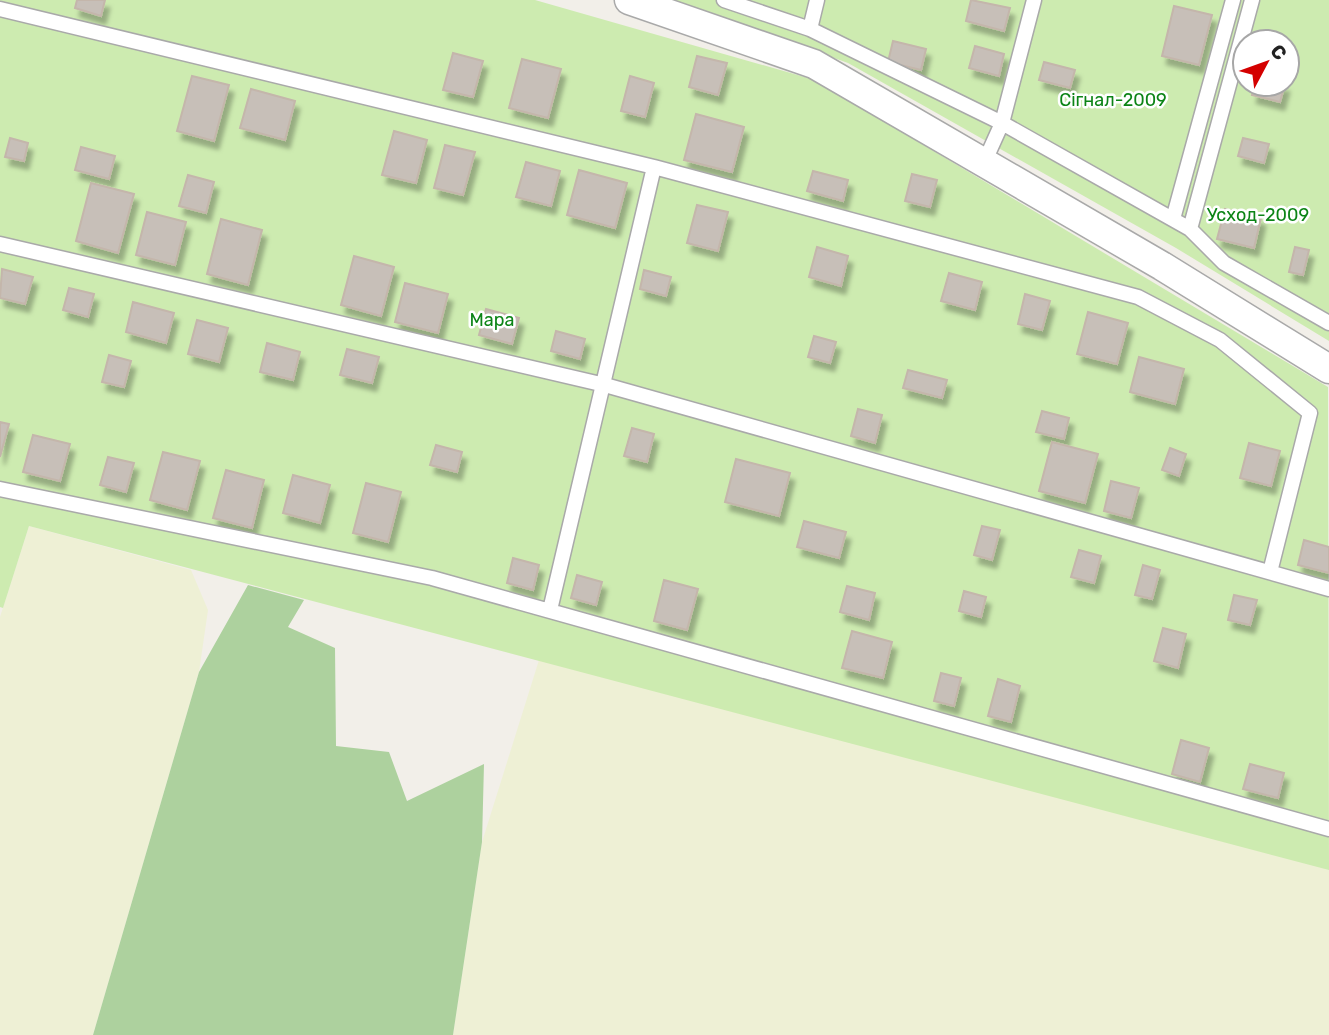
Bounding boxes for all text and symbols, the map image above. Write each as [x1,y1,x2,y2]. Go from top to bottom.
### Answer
north arrow [1231,28,1301,98]
text: С [1265,40,1292,65]
park label: Сігнал-2009 [1059,89,1167,111]
park label: Усход-2009 [1207,204,1309,226]
park label: Мара [470,309,514,331]

